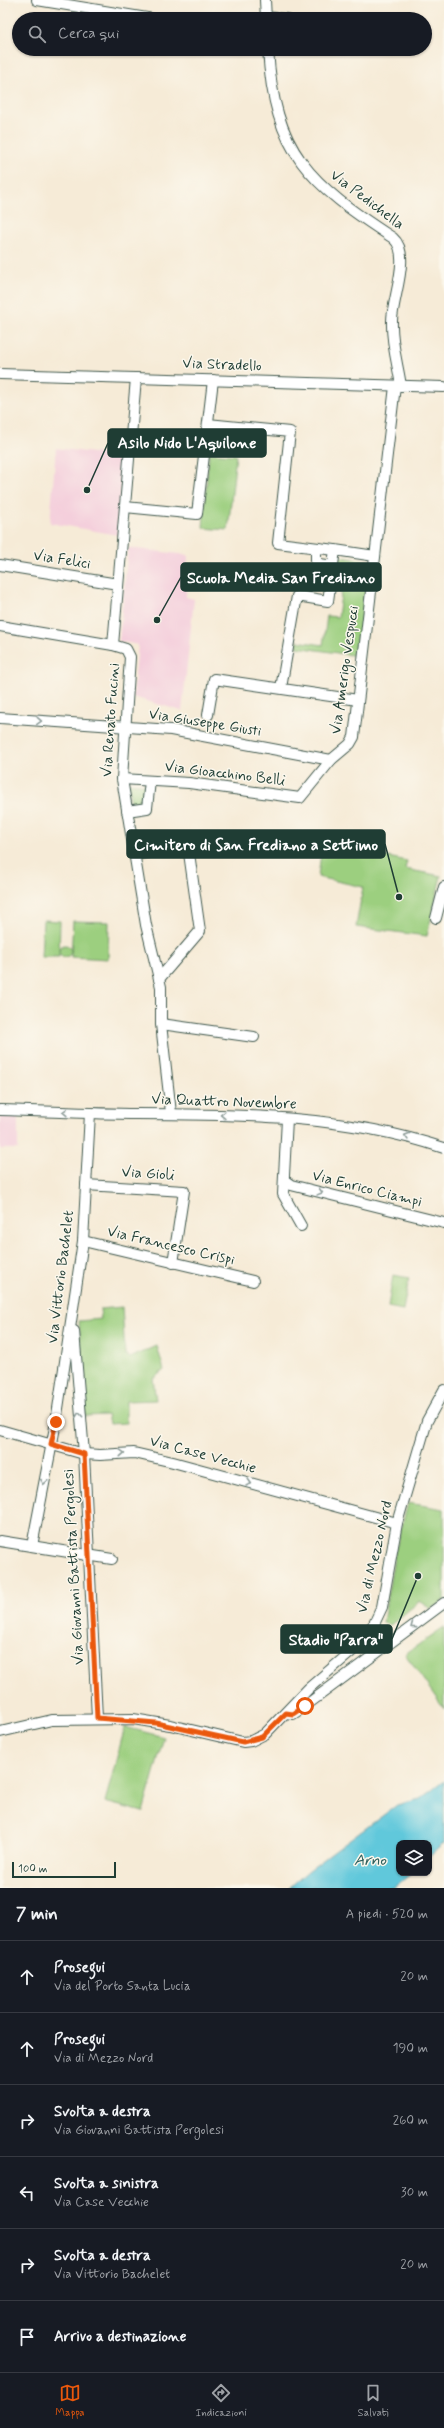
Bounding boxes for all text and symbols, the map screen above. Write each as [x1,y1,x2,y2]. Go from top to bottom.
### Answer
search box [12,12,432,56]
icon: search [26,23,48,45]
text: Cerca qui [58,24,119,44]
street label: Via Pedichella [326,166,408,234]
street label: Via Stradello [182,354,262,376]
callout: Asilo Nido L'Aquilone [108,429,266,457]
text: Asilo Nido L'Aquilone [118,433,256,454]
street label: Via Felici [32,546,92,574]
callout: Scuola Media San Frediano [181,563,381,591]
text: Scuola Media San Frediano [187,568,375,589]
street label: Via Amerigo Vespucci [326,604,365,736]
street label: Via Renato Fucini [97,662,125,778]
street label: Via Giuseppe Giusti [147,704,263,742]
one-way arrow [36,716,42,725]
street label: Via Gioacchino Belli [163,757,287,791]
callout: Cimitero di San Frediano a Settimo [127,830,385,858]
text: Cimitero di San Frediano a Settimo [134,835,378,856]
street label: Via Quattro Novembre [151,1089,297,1115]
one-way arrow [62,1108,68,1116]
one-way arrow [220,1111,226,1120]
one-way arrow [404,1132,411,1141]
street label: Via Gioli [121,1162,175,1186]
street label: Via Enrico Ciampi [310,1166,424,1212]
one-way arrow [317,1188,323,1196]
street label: Via Vittorio Bachelet [43,1209,79,1345]
street label: Via Francesco Crispi [105,1222,237,1270]
one-way arrow [75,1412,84,1418]
route end [47,1413,65,1431]
street label: Via Case Vecchie [148,1431,259,1479]
one-way arrow [119,1449,125,1458]
street label: Via Giovanni Battista Pergolesi [59,1468,90,1666]
one-way arrow [245,1478,252,1487]
one-way arrow [41,1479,49,1486]
street label: Via di Mezzo Nord [352,1499,398,1615]
one-way arrow [410,1621,417,1628]
callout: Stadio "Parra" [281,1625,392,1653]
text: Stadio "Parra" [289,1630,383,1651]
route start [296,1697,314,1715]
map controls [396,1840,432,1876]
button: layers [396,1840,432,1876]
water label: Arno [354,1850,386,1871]
scale bar [12,1860,116,1879]
text: 100 m [18,1862,48,1876]
text: 7 min [16,1903,58,1925]
text: A piedi · 520 m [346,1906,428,1923]
text: Prosegui [54,1958,105,1978]
icon: ahead [16,1966,38,1988]
text: 20 m [400,1968,428,1985]
text: Via del Porto Santa Lucia [54,1978,191,1995]
text: Prosegui [54,2030,105,2050]
icon: ahead [16,2038,38,2060]
text: 190 m [393,2040,428,2057]
text: Via di Mezzo Nord [54,2050,153,2067]
text: Svolta a destra [54,2102,151,2122]
icon: right [16,2110,38,2132]
text: 260 m [393,2112,428,2129]
text: Via Giovanni Battista Pergolesi [54,2122,224,2139]
text: Svolta a sinistra [54,2174,159,2194]
icon: left [16,2182,38,2204]
text: 30 m [401,2184,428,2201]
text: Via Case Vecchie [54,2194,149,2211]
text: Svolta a destra [54,2246,151,2266]
icon: right [16,2254,38,2276]
text: 20 m [400,2256,428,2273]
text: Via Vittorio Bachelet [54,2266,170,2283]
icon: arrive [16,2326,38,2348]
text: Arrivo a destinazione [54,2327,187,2347]
tab: Mappa [55,2382,85,2420]
tab: Indicazioni [195,2382,247,2420]
tab: Salvati [358,2382,389,2420]

